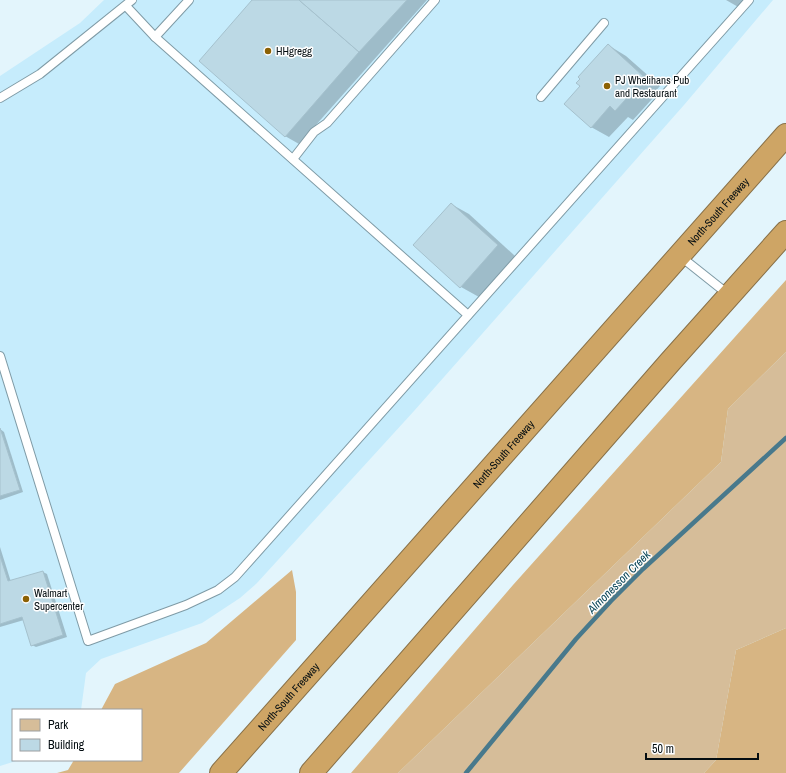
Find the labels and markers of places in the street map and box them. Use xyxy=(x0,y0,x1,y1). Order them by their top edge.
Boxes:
place label: HHgregg xyxy=(276,44,312,58)
marker: HHgregg xyxy=(263,46,273,56)
place label: PJ Whelihans Pub and Restaurant xyxy=(615,73,689,100)
marker: PJ Whelihans Pub and Restaurant xyxy=(602,81,612,91)
place label: Walmart Supercenter xyxy=(34,586,83,613)
marker: Walmart Supercenter xyxy=(21,594,31,604)

